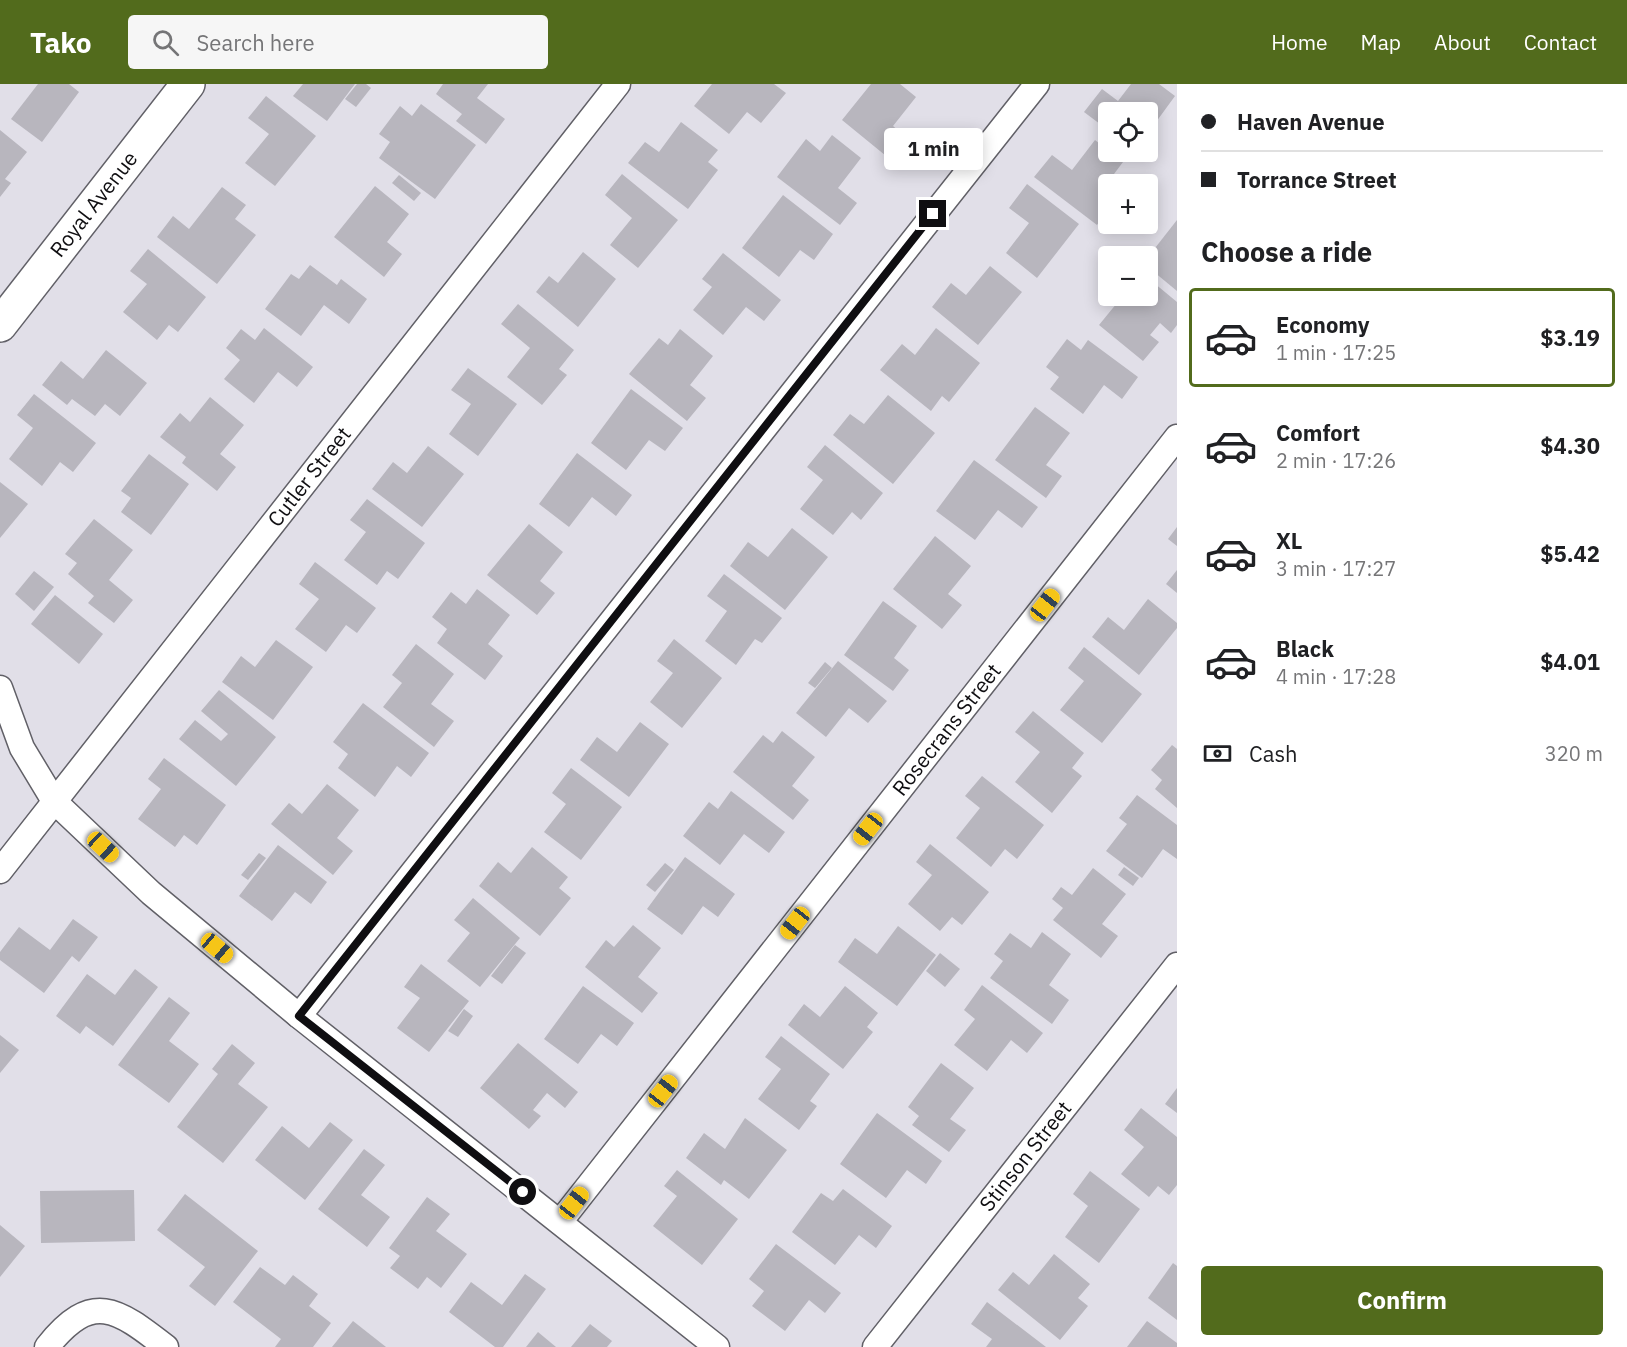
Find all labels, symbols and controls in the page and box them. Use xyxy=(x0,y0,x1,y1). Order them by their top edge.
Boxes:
search box xyxy=(128,15,548,69)
text: Tako xyxy=(30,24,92,61)
icon: search xyxy=(149,26,182,59)
text: Search here xyxy=(197,28,314,57)
text: Home xyxy=(1271,28,1328,56)
text: Map xyxy=(1361,28,1401,56)
text: About xyxy=(1434,28,1491,56)
text: Contact xyxy=(1524,28,1597,56)
map controls xyxy=(1098,102,1158,306)
button: locate xyxy=(1098,102,1158,162)
text: Haven Avenue xyxy=(1237,107,1385,136)
callout: 1 min xyxy=(884,127,982,169)
text: 1 min xyxy=(907,135,960,162)
street label: Royal Avenue xyxy=(43,145,143,262)
text: Torrance Street xyxy=(1237,165,1397,194)
button: + xyxy=(1098,174,1158,234)
route end xyxy=(919,200,946,227)
text: Choose a ride xyxy=(1201,234,1372,269)
button: − xyxy=(1098,246,1158,306)
text: Economy xyxy=(1276,310,1370,339)
icon: car xyxy=(1204,311,1258,365)
text: $3.19 xyxy=(1540,323,1600,352)
text: 1 min · 17:25 xyxy=(1276,339,1396,366)
text: Comfort xyxy=(1276,418,1360,447)
icon: car xyxy=(1204,419,1258,473)
street label: Cutler Street xyxy=(261,421,357,532)
text: $4.30 xyxy=(1540,431,1600,460)
text: 2 min · 17:26 xyxy=(1276,447,1396,474)
text: XL xyxy=(1276,526,1302,555)
icon: car xyxy=(1204,527,1258,581)
text: $5.42 xyxy=(1540,539,1600,568)
text: 3 min · 17:27 xyxy=(1276,555,1396,582)
car xyxy=(1027,585,1063,625)
text: Black xyxy=(1276,634,1334,663)
icon: car xyxy=(1204,635,1258,689)
text: $4.01 xyxy=(1540,647,1600,676)
street label: Rosecrans Street xyxy=(885,657,1007,801)
text: 4 min · 17:28 xyxy=(1276,663,1396,690)
icon: cash xyxy=(1201,737,1234,770)
text: Cash xyxy=(1249,739,1298,768)
text: 320 m xyxy=(1545,740,1603,767)
car xyxy=(850,809,886,849)
car xyxy=(84,828,122,866)
car xyxy=(777,903,813,943)
car xyxy=(197,930,237,966)
car xyxy=(645,1071,681,1111)
street label: Stinson Street xyxy=(973,1095,1077,1217)
route start xyxy=(509,1178,536,1205)
car xyxy=(556,1183,592,1223)
button: Confirm xyxy=(1201,1266,1603,1335)

